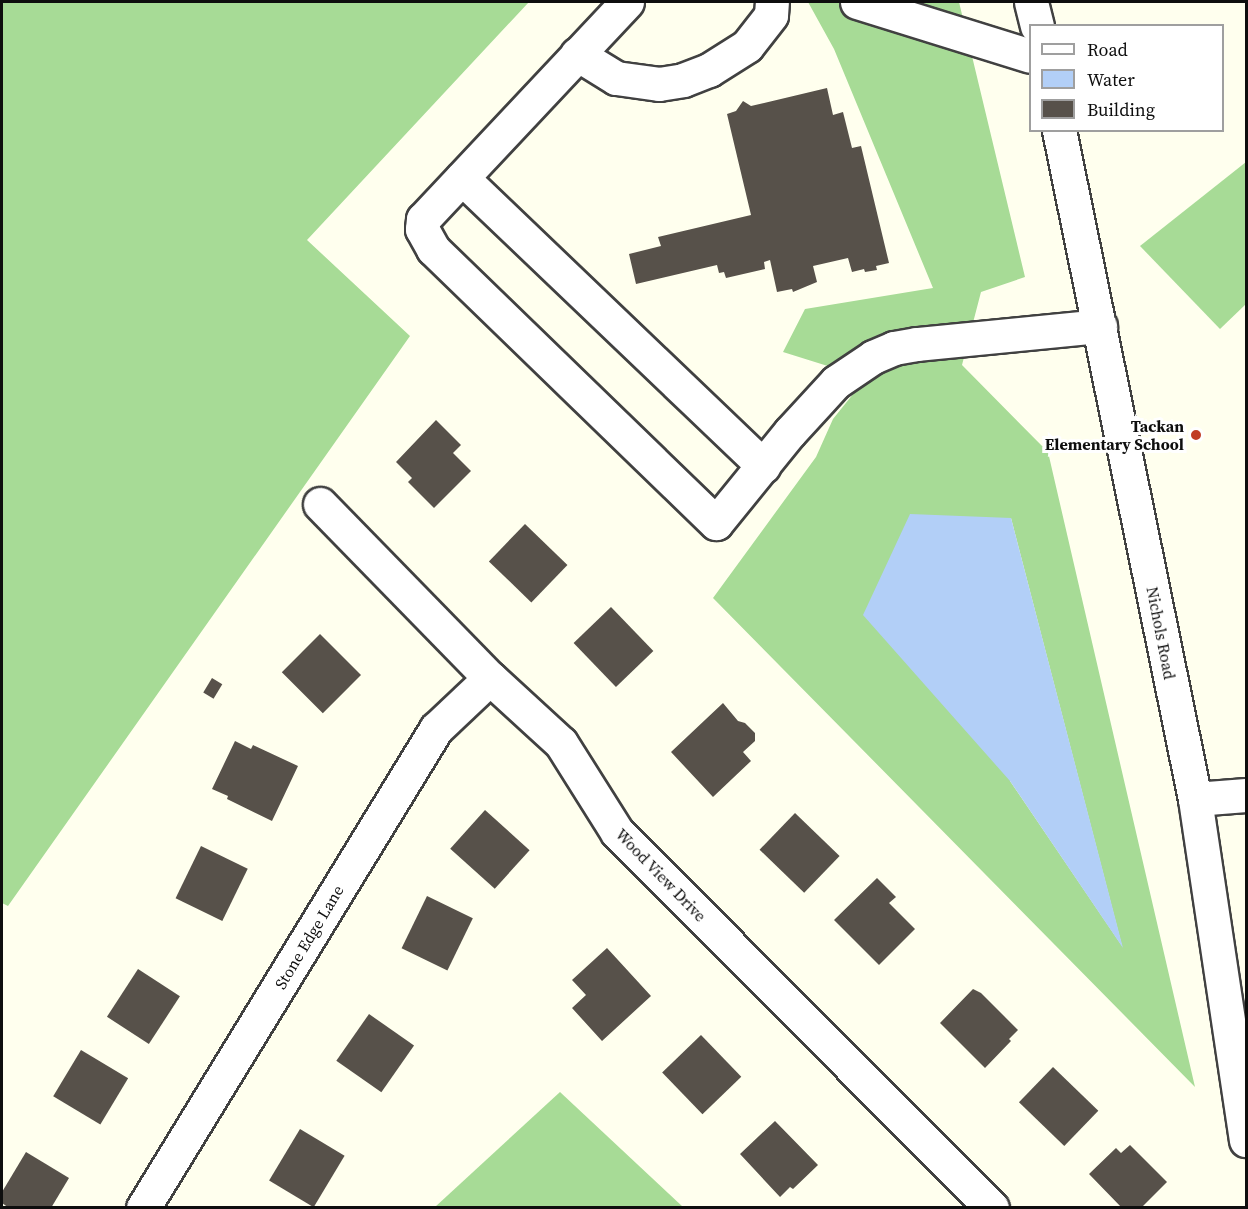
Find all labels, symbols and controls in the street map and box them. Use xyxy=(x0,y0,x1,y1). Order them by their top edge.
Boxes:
legend xyxy=(1029,24,1224,132)
text: Road xyxy=(1087,37,1128,62)
text: Water xyxy=(1087,67,1135,92)
text: Building xyxy=(1087,97,1155,122)
place label: Tackan Elementary School xyxy=(1045,416,1184,454)
marker: Tackan Elementary School xyxy=(1189,428,1203,442)
street label: Nichols Road xyxy=(1143,585,1179,681)
street label: Wood View Drive xyxy=(612,824,710,926)
street label: Stone Edge Lane xyxy=(270,882,348,992)

